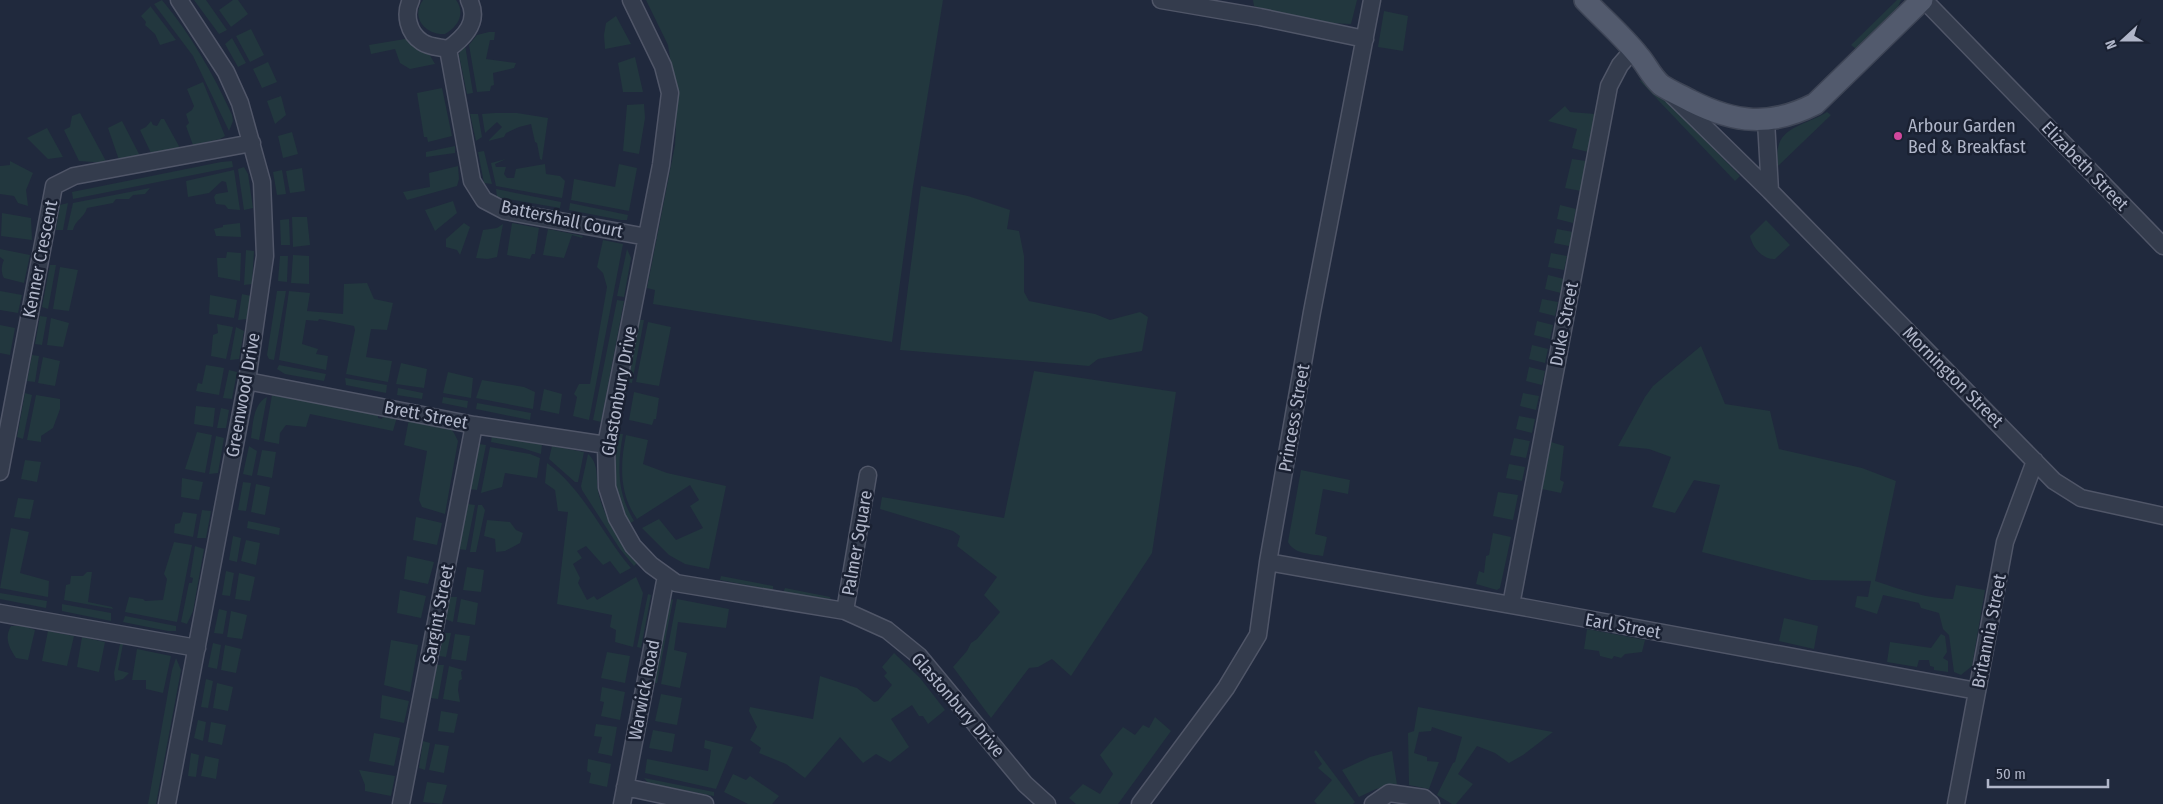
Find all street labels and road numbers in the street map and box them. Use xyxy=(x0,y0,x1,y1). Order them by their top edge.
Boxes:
street label: Elizabeth Street xyxy=(2037,117,2133,215)
street label: Battershall Court xyxy=(499,195,625,243)
street label: Kenner Crescent xyxy=(18,198,62,320)
street label: Duke Street xyxy=(1545,280,1583,368)
street label: Mornington Street xyxy=(1898,322,2008,432)
street label: Glastonbury Drive xyxy=(597,324,641,458)
street label: Greenwood Drive xyxy=(221,331,265,459)
street label: Princess Street xyxy=(1274,362,1314,474)
street label: Brett Street xyxy=(382,396,470,434)
street label: Palmer Square xyxy=(837,489,877,597)
street label: Sargint Street xyxy=(418,562,458,665)
street label: Britannia Street xyxy=(1967,572,2011,690)
street label: Earl Street xyxy=(1583,609,1663,644)
street label: Warwick Road xyxy=(623,638,665,742)
street label: Glastonbury Drive xyxy=(907,648,1010,762)

